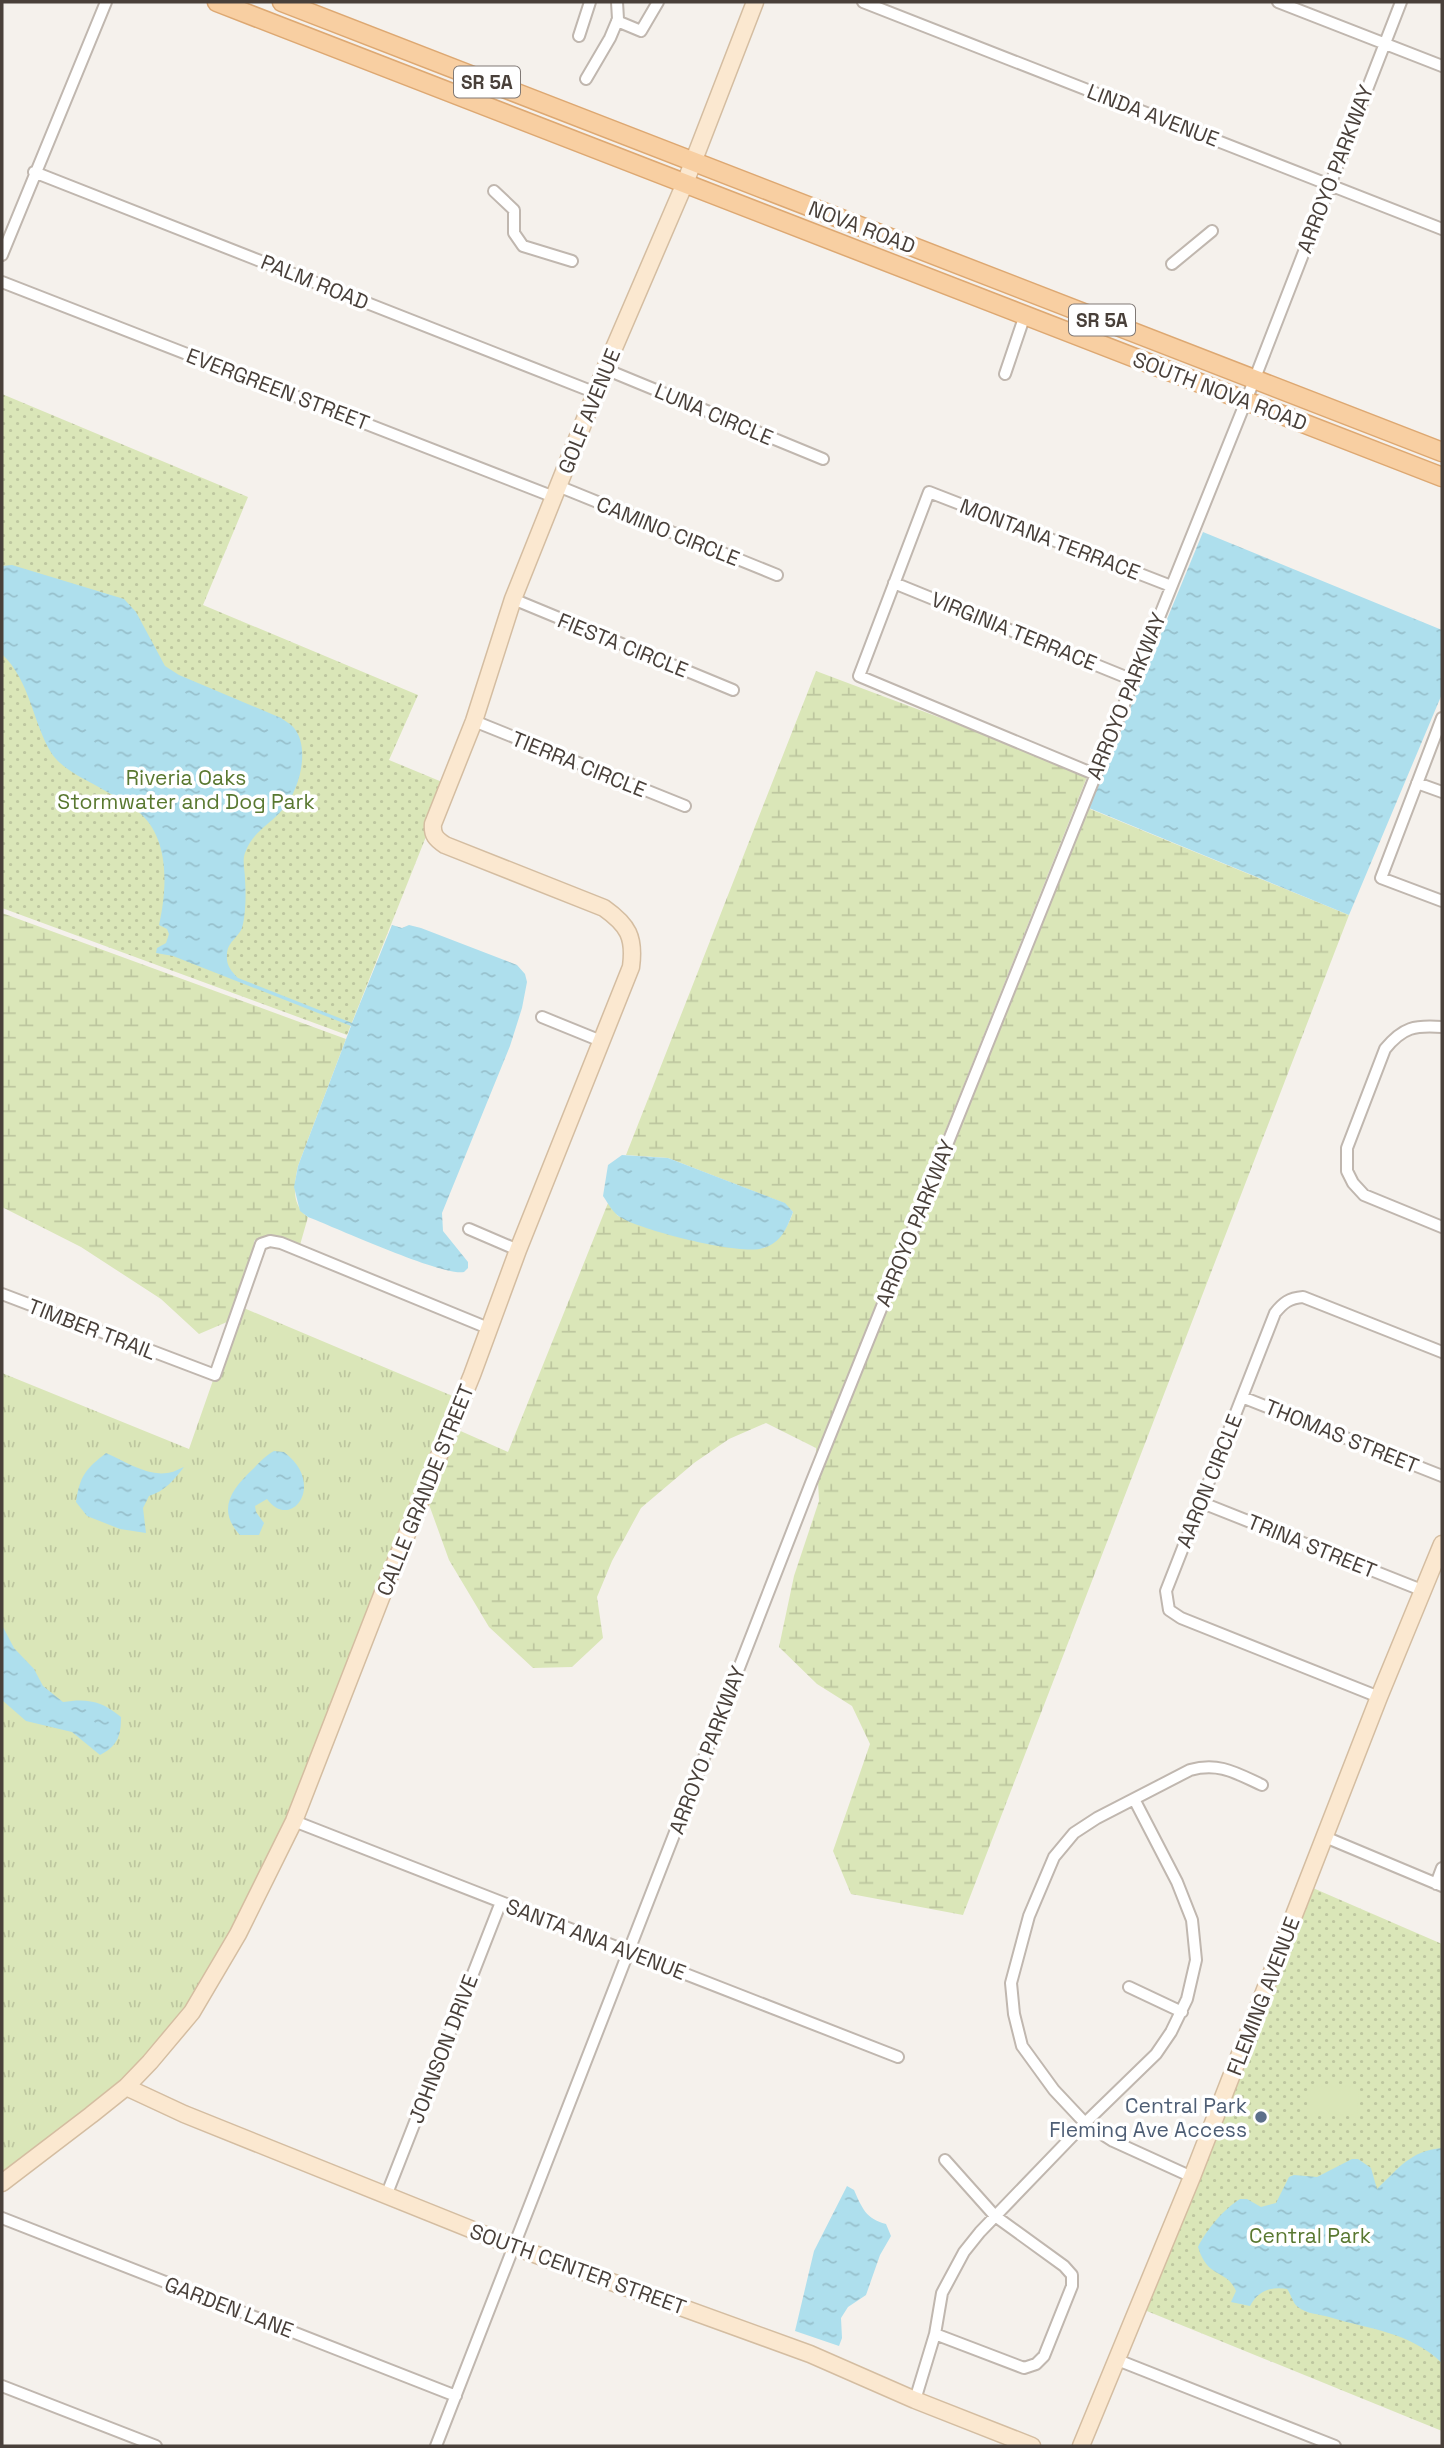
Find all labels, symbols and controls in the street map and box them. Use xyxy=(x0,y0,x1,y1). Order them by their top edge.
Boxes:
road number: SR 5A xyxy=(454,66,520,97)
street label: LINDA AVENUE xyxy=(1083,77,1223,153)
street label: ARROYO PARKWAY xyxy=(1291,81,1380,257)
street label: NOVA ROAD xyxy=(805,194,919,260)
street label: PALM ROAD xyxy=(257,248,373,316)
road number: SR 5A xyxy=(1069,304,1135,336)
street label: EVERGREEN STREET xyxy=(183,342,373,436)
street label: GOLF AVENUE xyxy=(552,344,626,478)
street label: SOUTH NOVA ROAD xyxy=(1129,345,1311,437)
street label: LUNA CIRCLE xyxy=(651,377,777,451)
street label: CAMINO CIRCLE xyxy=(593,490,743,572)
street label: MONTANA TERRACE xyxy=(956,492,1144,586)
street label: VIRGINIA TERRACE xyxy=(927,585,1101,677)
street label: FIESTA CIRCLE xyxy=(554,607,692,683)
street label: ARROYO PARKWAY xyxy=(1080,608,1172,784)
street label: TIERRA CIRCLE xyxy=(508,725,650,803)
park label: Riveria Oaks Stormwater and Dog Park xyxy=(57,764,315,815)
street label: ARROYO PARKWAY xyxy=(869,1135,961,1311)
street label: TIMBER TRAIL xyxy=(24,1292,160,1366)
street label: CALLE GRANDE STREET xyxy=(370,1380,480,1600)
street label: THOMAS STREET xyxy=(1261,1393,1423,1479)
street label: AARON CIRCLE xyxy=(1170,1410,1248,1552)
street label: TRINA STREET xyxy=(1244,1508,1380,1584)
street label: ARROYO PARKWAY xyxy=(663,1662,752,1838)
street label: SANTA ANA AVENUE xyxy=(502,1892,690,1986)
street label: FLEMING AVENUE xyxy=(1220,1913,1306,2079)
street label: JOHNSON DRIVE xyxy=(402,1971,484,2127)
place label: Central Park Fleming Ave Access xyxy=(1049,2092,1247,2143)
marker: Central Park Fleming Ave Access xyxy=(1253,2109,1269,2125)
street label: SOUTH CENTER STREET xyxy=(466,2217,690,2321)
park label: Central Park xyxy=(1249,2222,1371,2249)
street label: GARDEN LANE xyxy=(161,2270,297,2344)

